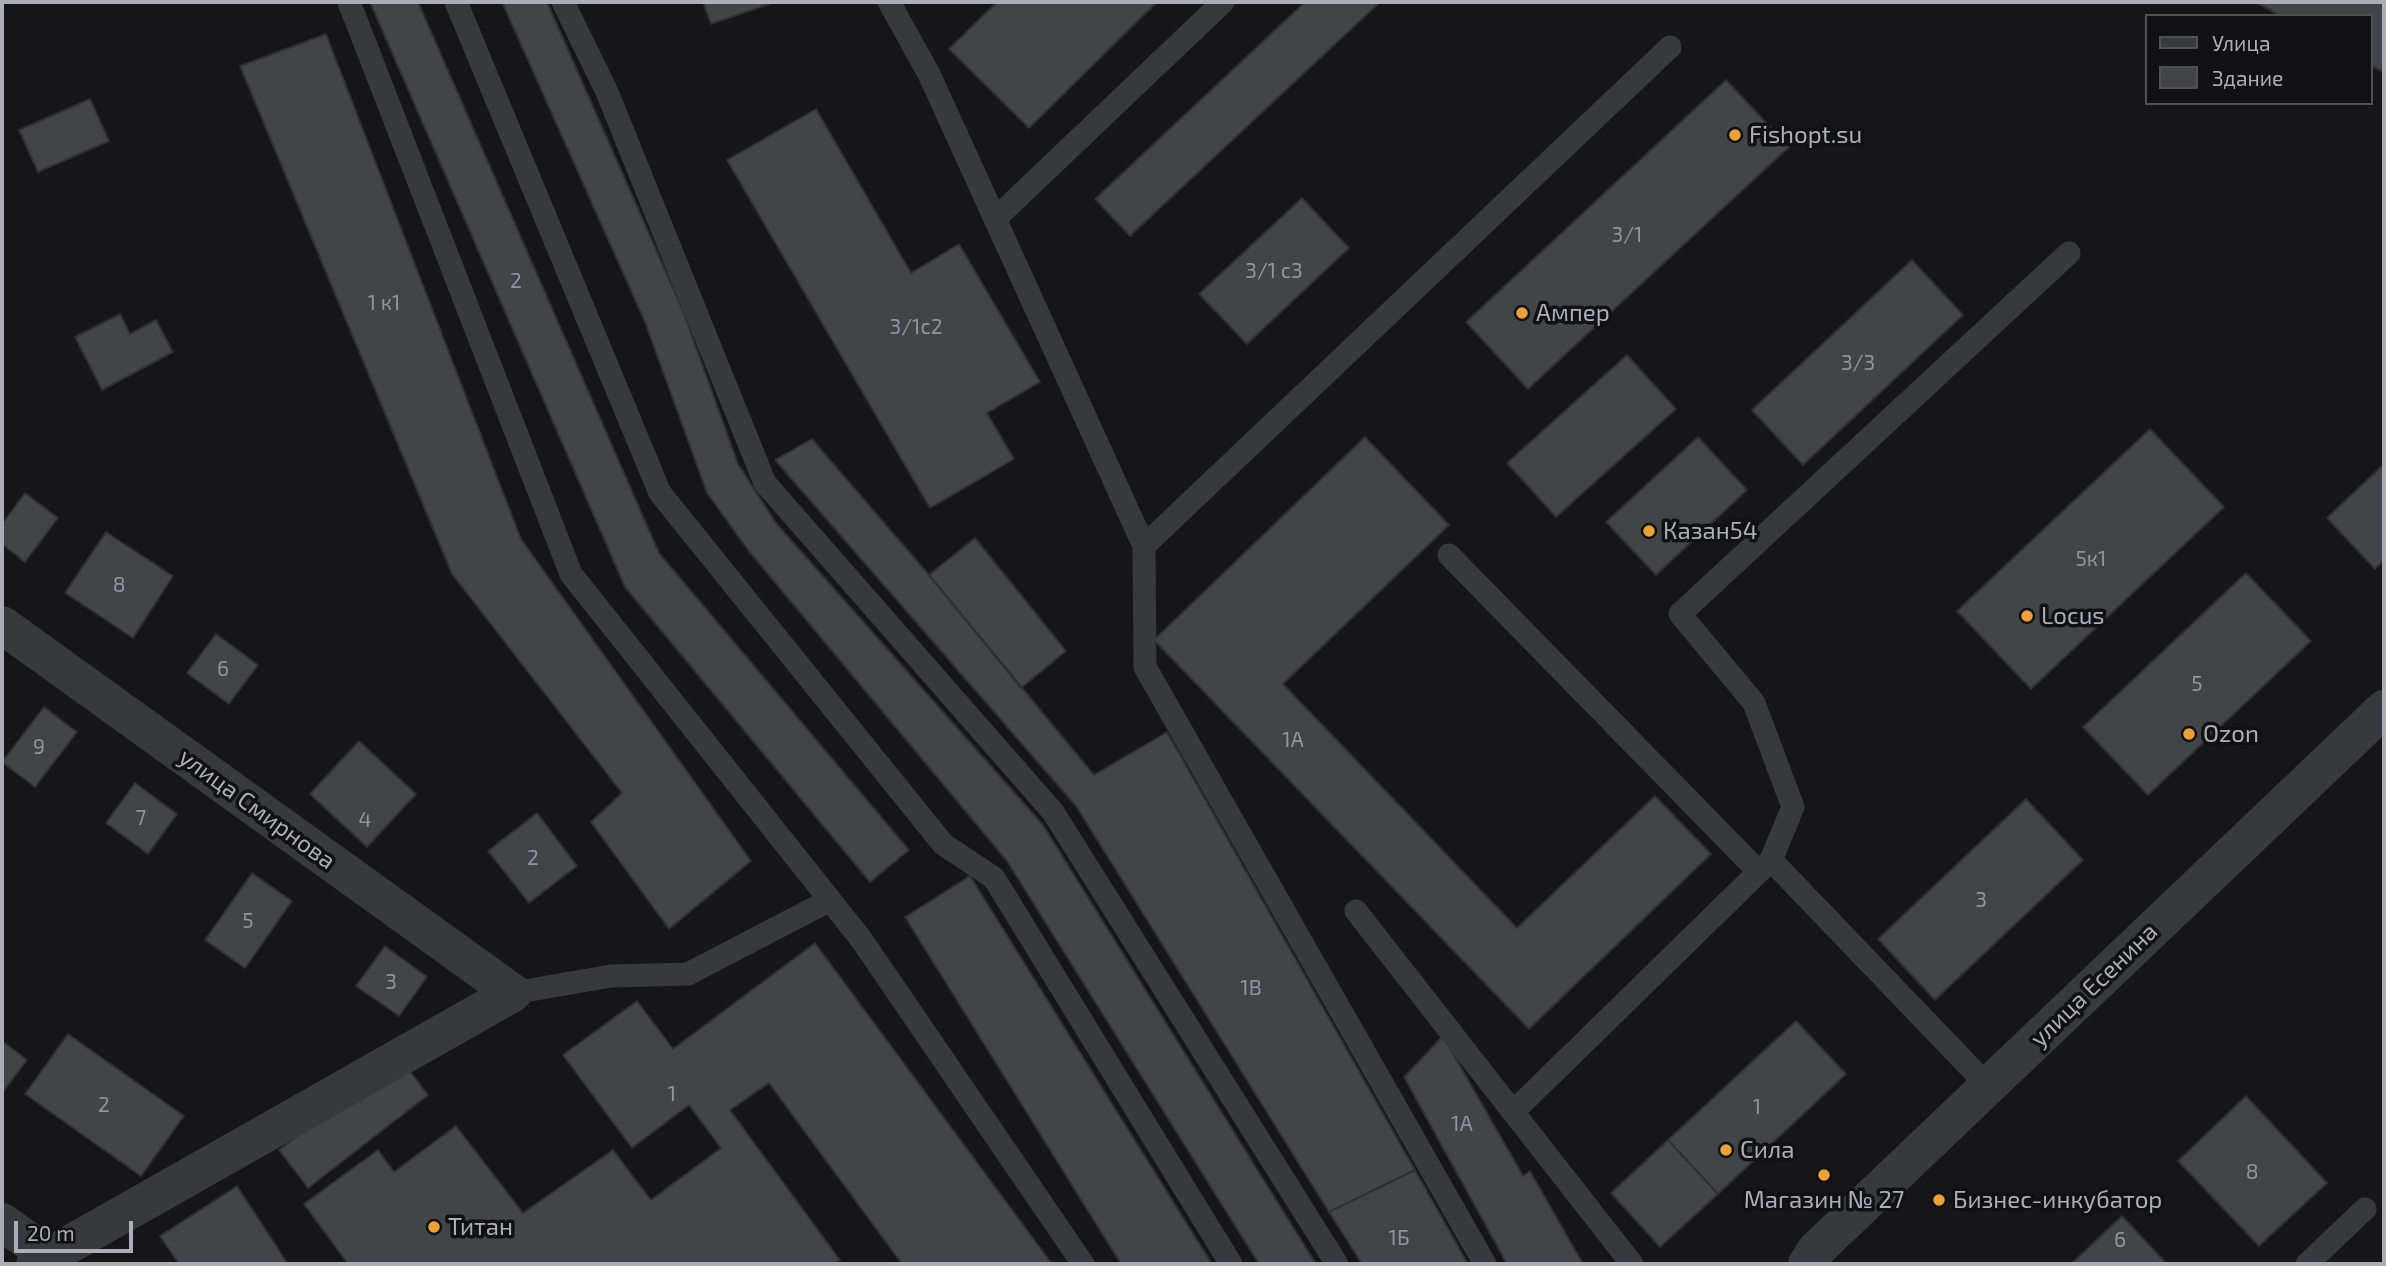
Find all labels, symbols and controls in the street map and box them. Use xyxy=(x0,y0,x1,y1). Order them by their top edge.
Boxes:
legend xyxy=(2144,14,2372,105)
text: Улица xyxy=(2212,30,2271,55)
text: Здание xyxy=(2212,65,2283,90)
place label: Fishopt.su xyxy=(1749,121,1862,149)
marker: Fishopt.su xyxy=(1727,127,1743,143)
house number: 3/1 xyxy=(1612,222,1642,248)
house number: 3/1 с3 xyxy=(1245,258,1303,284)
house number: 2 xyxy=(510,268,522,294)
house number: 1 к1 xyxy=(368,290,400,316)
place label: Ампер xyxy=(1536,299,1610,327)
marker: Ампер xyxy=(1514,305,1530,321)
house number: 3/1с2 xyxy=(889,314,943,340)
house number: 3/3 xyxy=(1841,350,1875,376)
place label: Казан54 xyxy=(1663,517,1757,545)
marker: Казан54 xyxy=(1641,523,1657,539)
house number: 5к1 xyxy=(2076,546,2106,572)
house number: 8 xyxy=(113,572,125,598)
place label: Locus xyxy=(2041,602,2105,630)
marker: Locus xyxy=(2019,608,2035,624)
house number: 6 xyxy=(217,656,229,682)
house number: 5 xyxy=(2191,671,2203,697)
place label: Ozon xyxy=(2203,720,2259,748)
marker: Ozon xyxy=(2181,726,2197,742)
house number: 1А xyxy=(1282,727,1304,753)
house number: 9 xyxy=(33,734,45,760)
street label: улица Смирнова xyxy=(173,743,341,875)
house number: 7 xyxy=(136,805,146,831)
house number: 4 xyxy=(359,807,371,833)
house number: 2 xyxy=(527,845,539,871)
house number: 3 xyxy=(1975,887,1987,913)
house number: 5 xyxy=(242,908,254,934)
street label: улица Есенина xyxy=(2024,917,2164,1053)
house number: 3 xyxy=(385,969,397,995)
house number: 1В xyxy=(1240,975,1262,1001)
house number: 1 xyxy=(668,1081,676,1107)
house number: 2 xyxy=(98,1092,110,1118)
house number: 1 xyxy=(1753,1094,1761,1120)
house number: 1А xyxy=(1451,1111,1473,1137)
place label: Сила xyxy=(1740,1136,1795,1164)
marker: Сила xyxy=(1718,1142,1734,1158)
house number: 8 xyxy=(2246,1159,2258,1185)
marker: Магазин № 27 xyxy=(1816,1167,1832,1183)
place label: Магазин № 27 xyxy=(1744,1186,1904,1214)
place label: Бизнес-инкубатор xyxy=(1953,1186,2162,1214)
marker: Бизнес-инкубатор xyxy=(1931,1192,1947,1208)
scale bar xyxy=(18,1206,136,1250)
place label: Титан xyxy=(448,1213,513,1241)
marker: Титан xyxy=(426,1219,442,1235)
text: 20 m xyxy=(27,1220,75,1245)
house number: 1Б xyxy=(1389,1225,1409,1251)
house number: 6 xyxy=(2114,1227,2126,1253)

